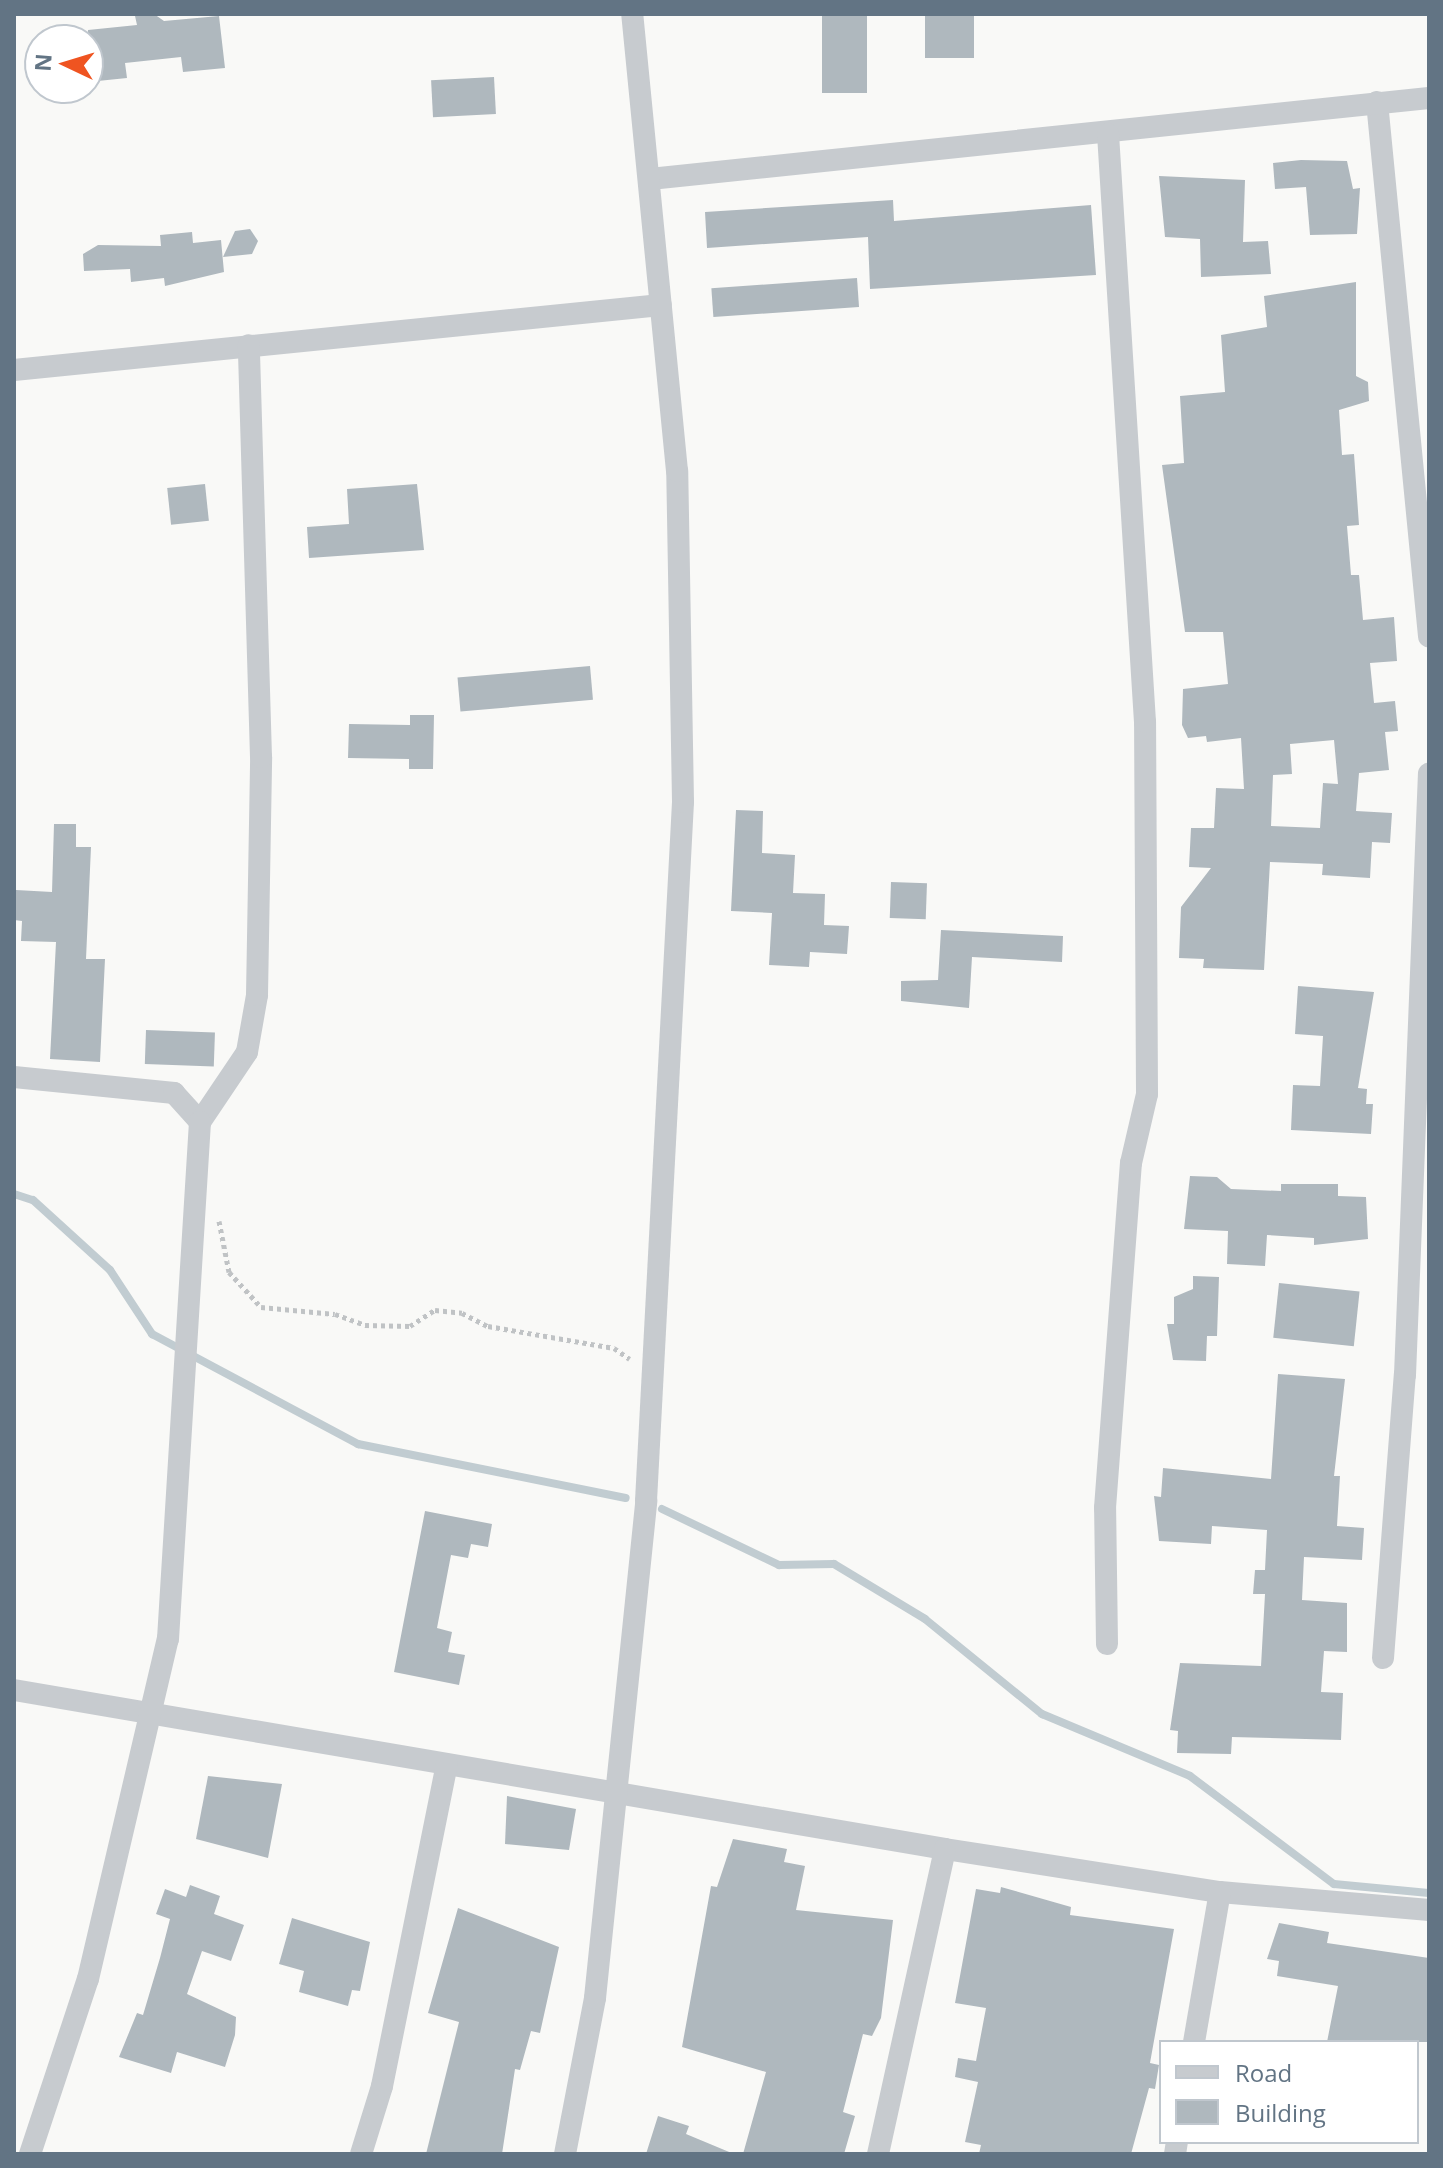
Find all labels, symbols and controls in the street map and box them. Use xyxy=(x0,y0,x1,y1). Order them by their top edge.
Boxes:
north arrow xyxy=(24,24,104,104)
text: N xyxy=(26,53,58,72)
legend xyxy=(1159,2040,1419,2144)
text: Road xyxy=(1235,2056,1292,2089)
text: Building xyxy=(1235,2096,1326,2129)

